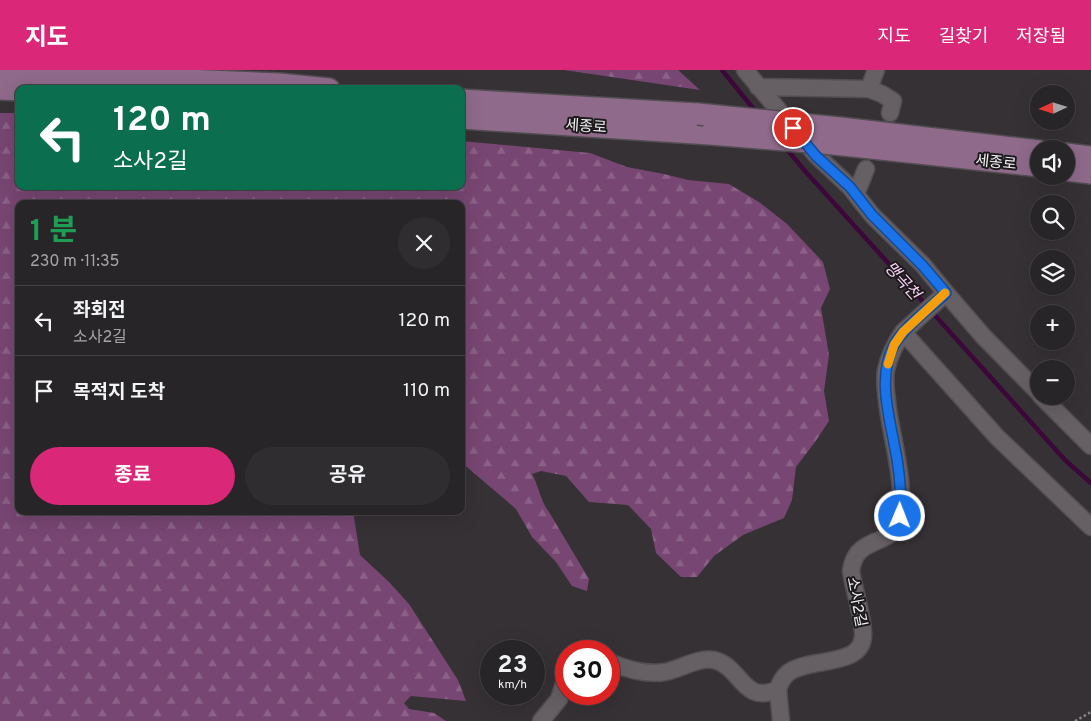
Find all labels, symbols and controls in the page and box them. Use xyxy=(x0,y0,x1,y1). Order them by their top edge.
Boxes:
text: 지도 xyxy=(25,24,69,54)
text: 지도 xyxy=(878,26,911,49)
text: 길찾기 xyxy=(939,26,988,49)
text: 저장됨 xyxy=(1016,26,1066,49)
north arrow xyxy=(1030,85,1075,130)
map controls xyxy=(1030,85,1075,405)
text: 120 m xyxy=(113,99,211,143)
icon: left xyxy=(30,105,95,170)
pin xyxy=(772,107,814,149)
icon: arrive xyxy=(779,114,807,142)
street label: 세종로 xyxy=(565,117,607,138)
button: sound xyxy=(1030,140,1075,185)
text: 소사2길 xyxy=(113,149,187,176)
street label: 세종로 xyxy=(974,152,1017,175)
button: search xyxy=(1030,195,1075,240)
text: 1 분 xyxy=(30,214,77,251)
button: close xyxy=(398,217,450,269)
button: layers xyxy=(1030,250,1075,295)
text: 230 m · 11:35 xyxy=(30,252,119,272)
water label: 맹곡천 xyxy=(879,258,925,306)
text: 좌회전 xyxy=(73,299,125,323)
button: + xyxy=(1030,305,1075,350)
icon: left xyxy=(30,307,58,335)
text: 120 m xyxy=(399,309,450,333)
text: 소사2길 xyxy=(73,328,127,348)
button: − xyxy=(1030,360,1075,405)
icon: arrive xyxy=(30,377,58,405)
text: 110 m xyxy=(403,379,450,403)
text: 목적지 도착 xyxy=(73,381,165,405)
button: 종료 xyxy=(30,447,235,505)
button: 공유 xyxy=(245,447,450,505)
position arrow xyxy=(873,489,925,541)
street label: 소사2길 xyxy=(841,576,870,629)
speed limit sign: 30 xyxy=(555,640,620,705)
text: 23 xyxy=(497,650,528,682)
text: km/h xyxy=(498,677,527,693)

